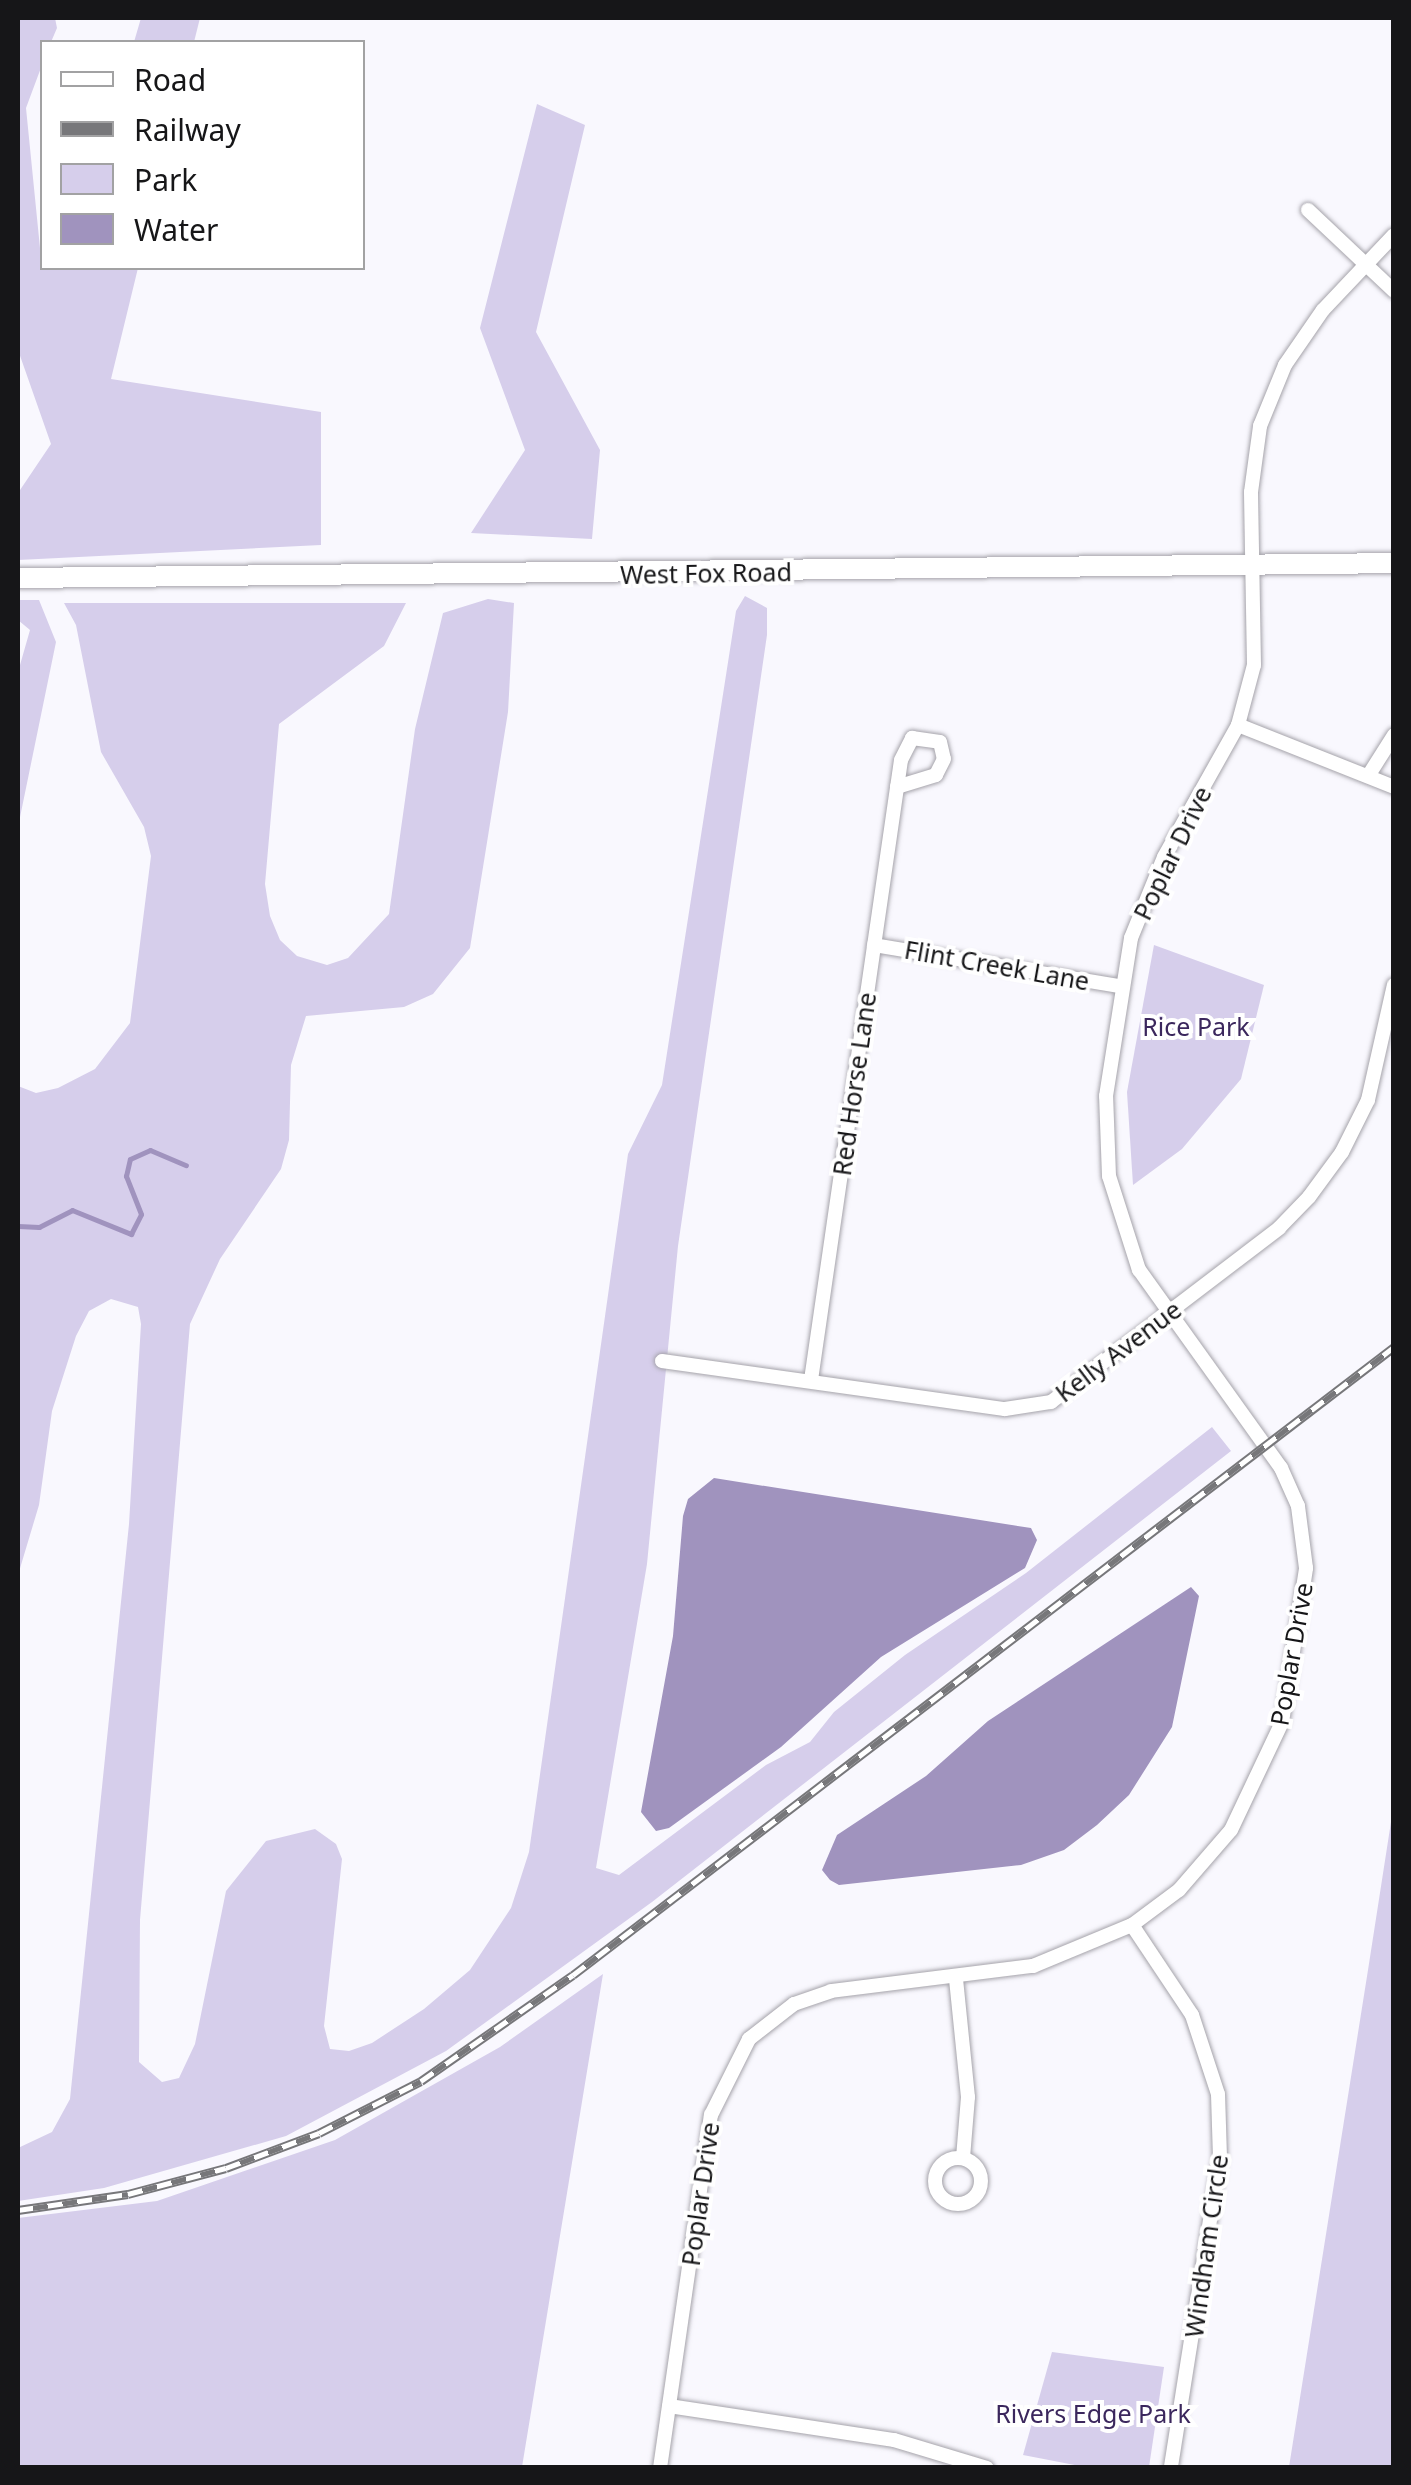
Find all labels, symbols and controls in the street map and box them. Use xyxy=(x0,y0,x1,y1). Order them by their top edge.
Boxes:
legend xyxy=(40,40,365,270)
text: Road xyxy=(134,59,206,100)
text: Railway xyxy=(134,109,241,150)
text: Park xyxy=(134,159,197,200)
text: Water xyxy=(134,209,218,250)
street label: West Fox Road xyxy=(620,557,792,589)
street label: Poplar Drive xyxy=(1127,781,1217,925)
street label: Flint Creek Lane xyxy=(902,934,1092,996)
street label: Red Horse Lane xyxy=(826,990,882,1178)
park label: Rice Park xyxy=(1142,1011,1250,1041)
street label: Kelly Avenue xyxy=(1049,1294,1187,1408)
street label: Poplar Drive xyxy=(1264,1580,1318,1728)
street label: Poplar Drive xyxy=(675,2120,725,2268)
street label: Windham Circle xyxy=(1178,2153,1234,2339)
park label: Rivers Edge Park xyxy=(995,2398,1191,2428)

